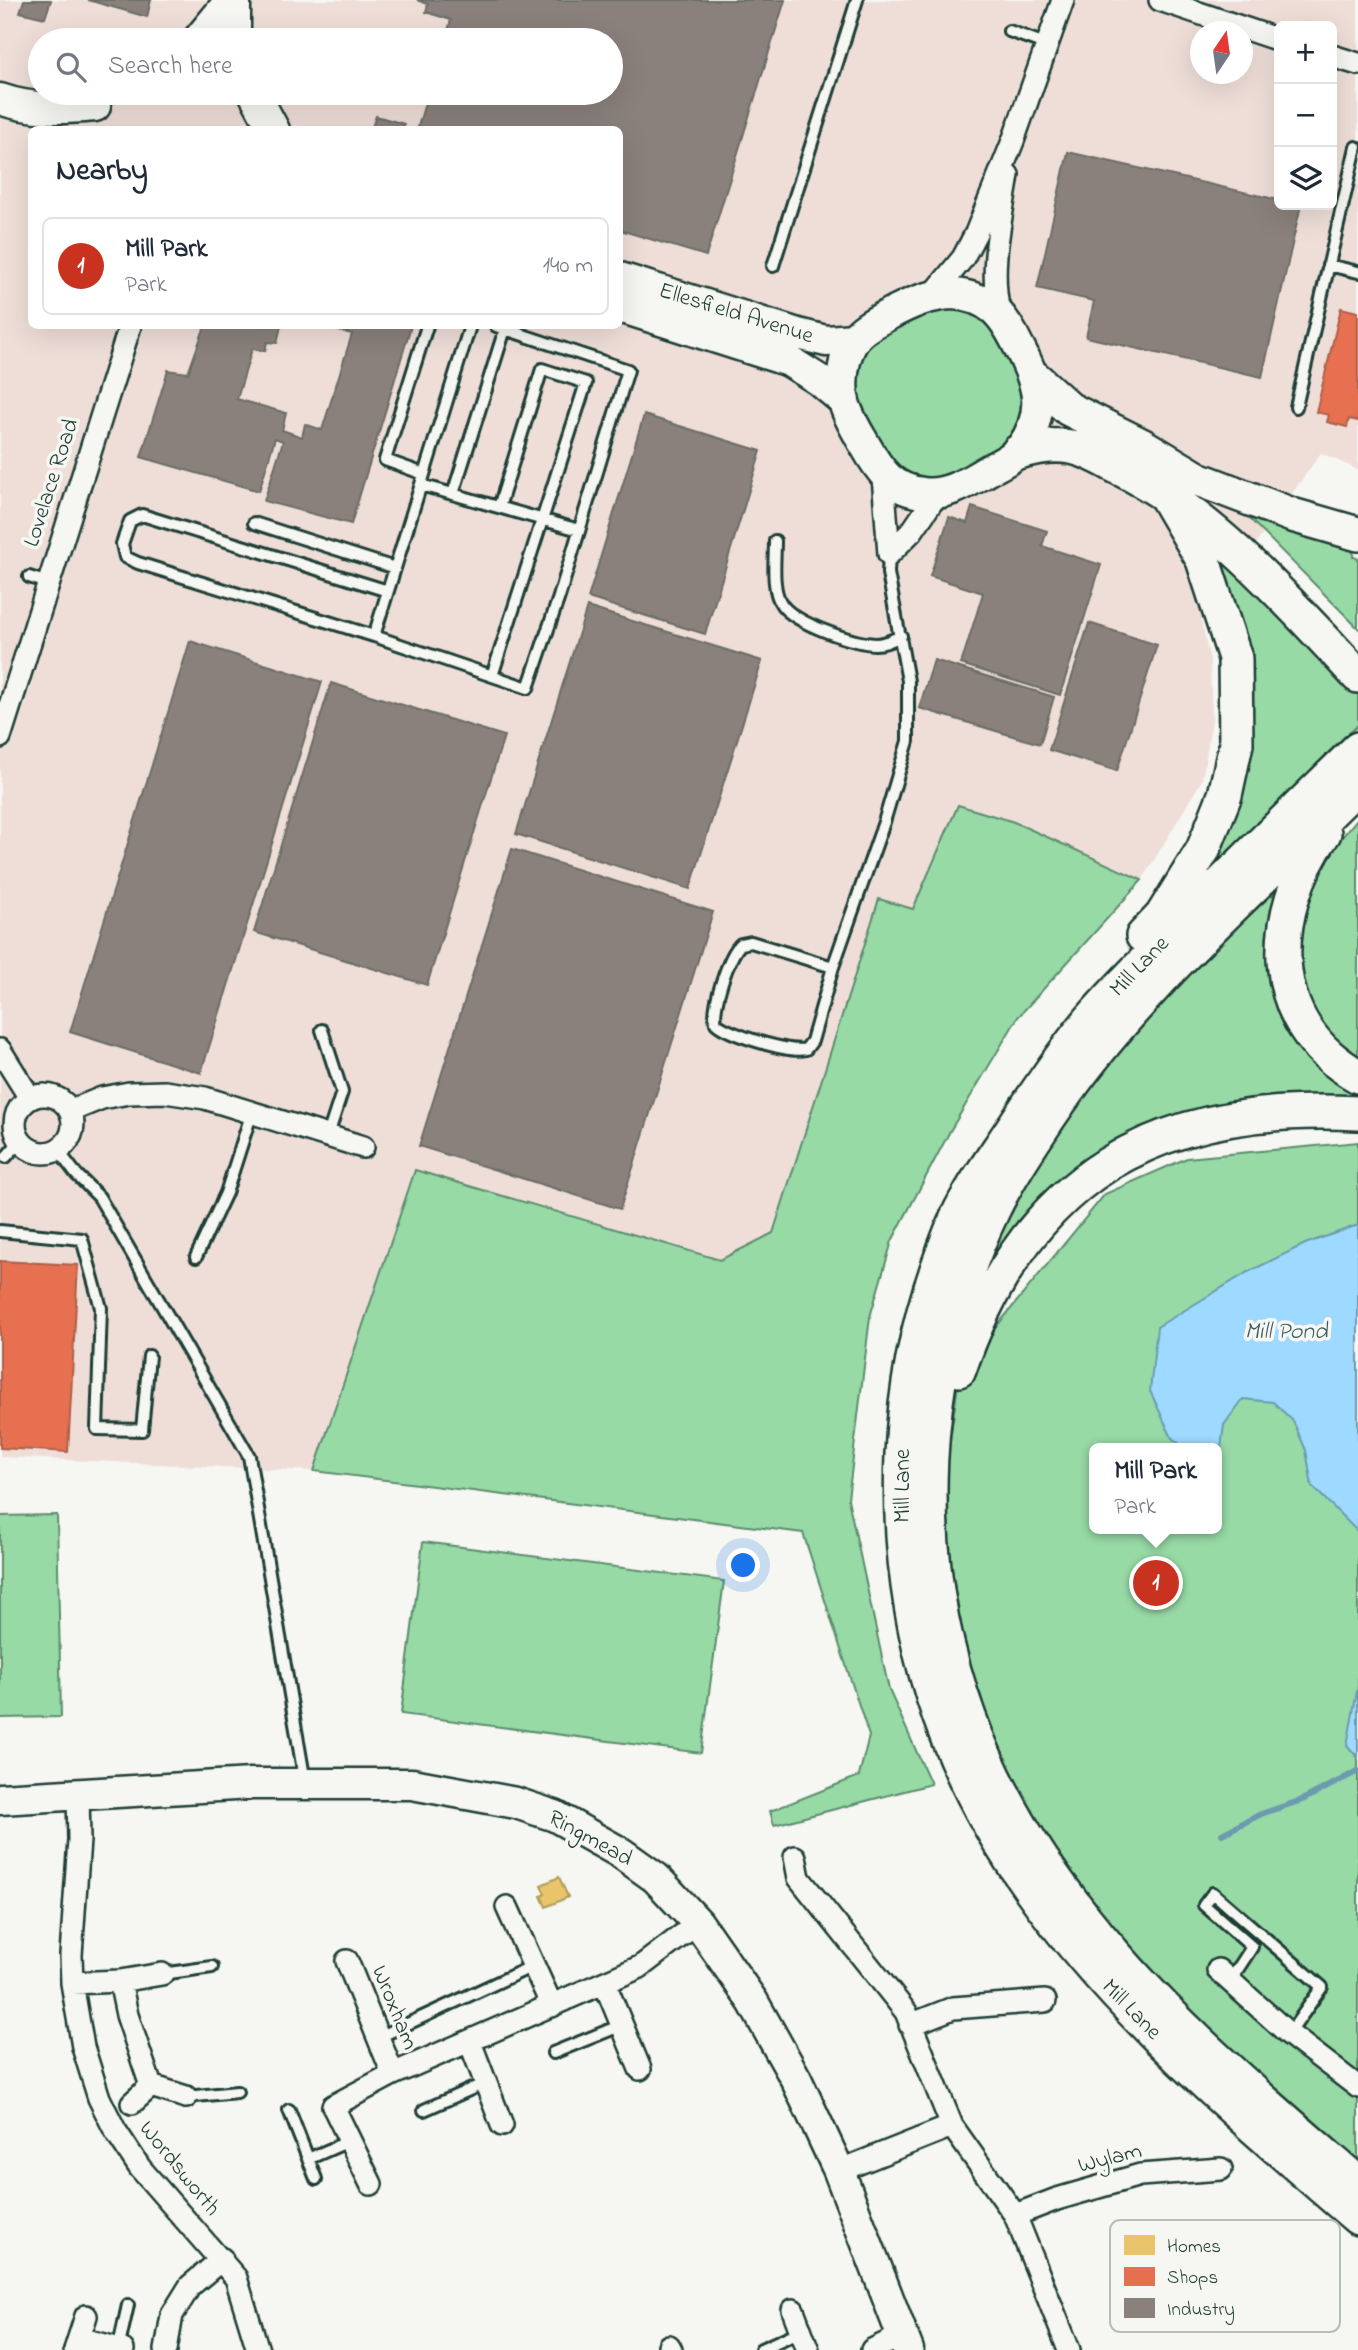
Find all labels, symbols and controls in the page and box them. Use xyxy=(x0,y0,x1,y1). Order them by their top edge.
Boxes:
north arrow xyxy=(1190,21,1253,84)
map controls xyxy=(1274,21,1337,210)
button: + xyxy=(1274,21,1337,84)
search box xyxy=(28,28,623,105)
icon: search xyxy=(52,48,90,86)
text: Search here xyxy=(108,48,233,86)
button: − xyxy=(1274,84,1337,147)
button: layers xyxy=(1274,147,1337,210)
text: Nearby xyxy=(56,150,148,194)
text: Mill Park xyxy=(125,231,208,269)
text: 1 xyxy=(77,250,85,283)
text: 140 m xyxy=(543,250,593,283)
text: Park xyxy=(125,269,167,302)
street label: Ellesfield Avenue xyxy=(655,275,818,353)
street label: Lovelace Road xyxy=(16,415,88,551)
street label: Mill Lane xyxy=(1102,928,1178,1005)
water label: Mill Pond xyxy=(1244,1315,1329,1350)
popup xyxy=(1089,1443,1222,1534)
street label: Mill Lane xyxy=(887,1448,920,1523)
text: Mill Park xyxy=(1114,1453,1197,1491)
text: Park xyxy=(1114,1491,1156,1524)
your location xyxy=(726,1548,760,1582)
pin: 1 xyxy=(1133,1557,1179,1609)
street label: Ringmead xyxy=(541,1802,638,1877)
street label: Wroxham xyxy=(362,1961,426,2055)
street label: Mill Lane xyxy=(1093,1972,1169,2049)
street label: Wordsworth xyxy=(130,2114,228,2224)
street label: Wylam xyxy=(1075,2135,1146,2185)
legend xyxy=(1110,2220,1340,2332)
text: Homes xyxy=(1167,2234,1221,2261)
text: Shops xyxy=(1167,2265,1218,2292)
text: Industry xyxy=(1167,2297,1235,2325)

